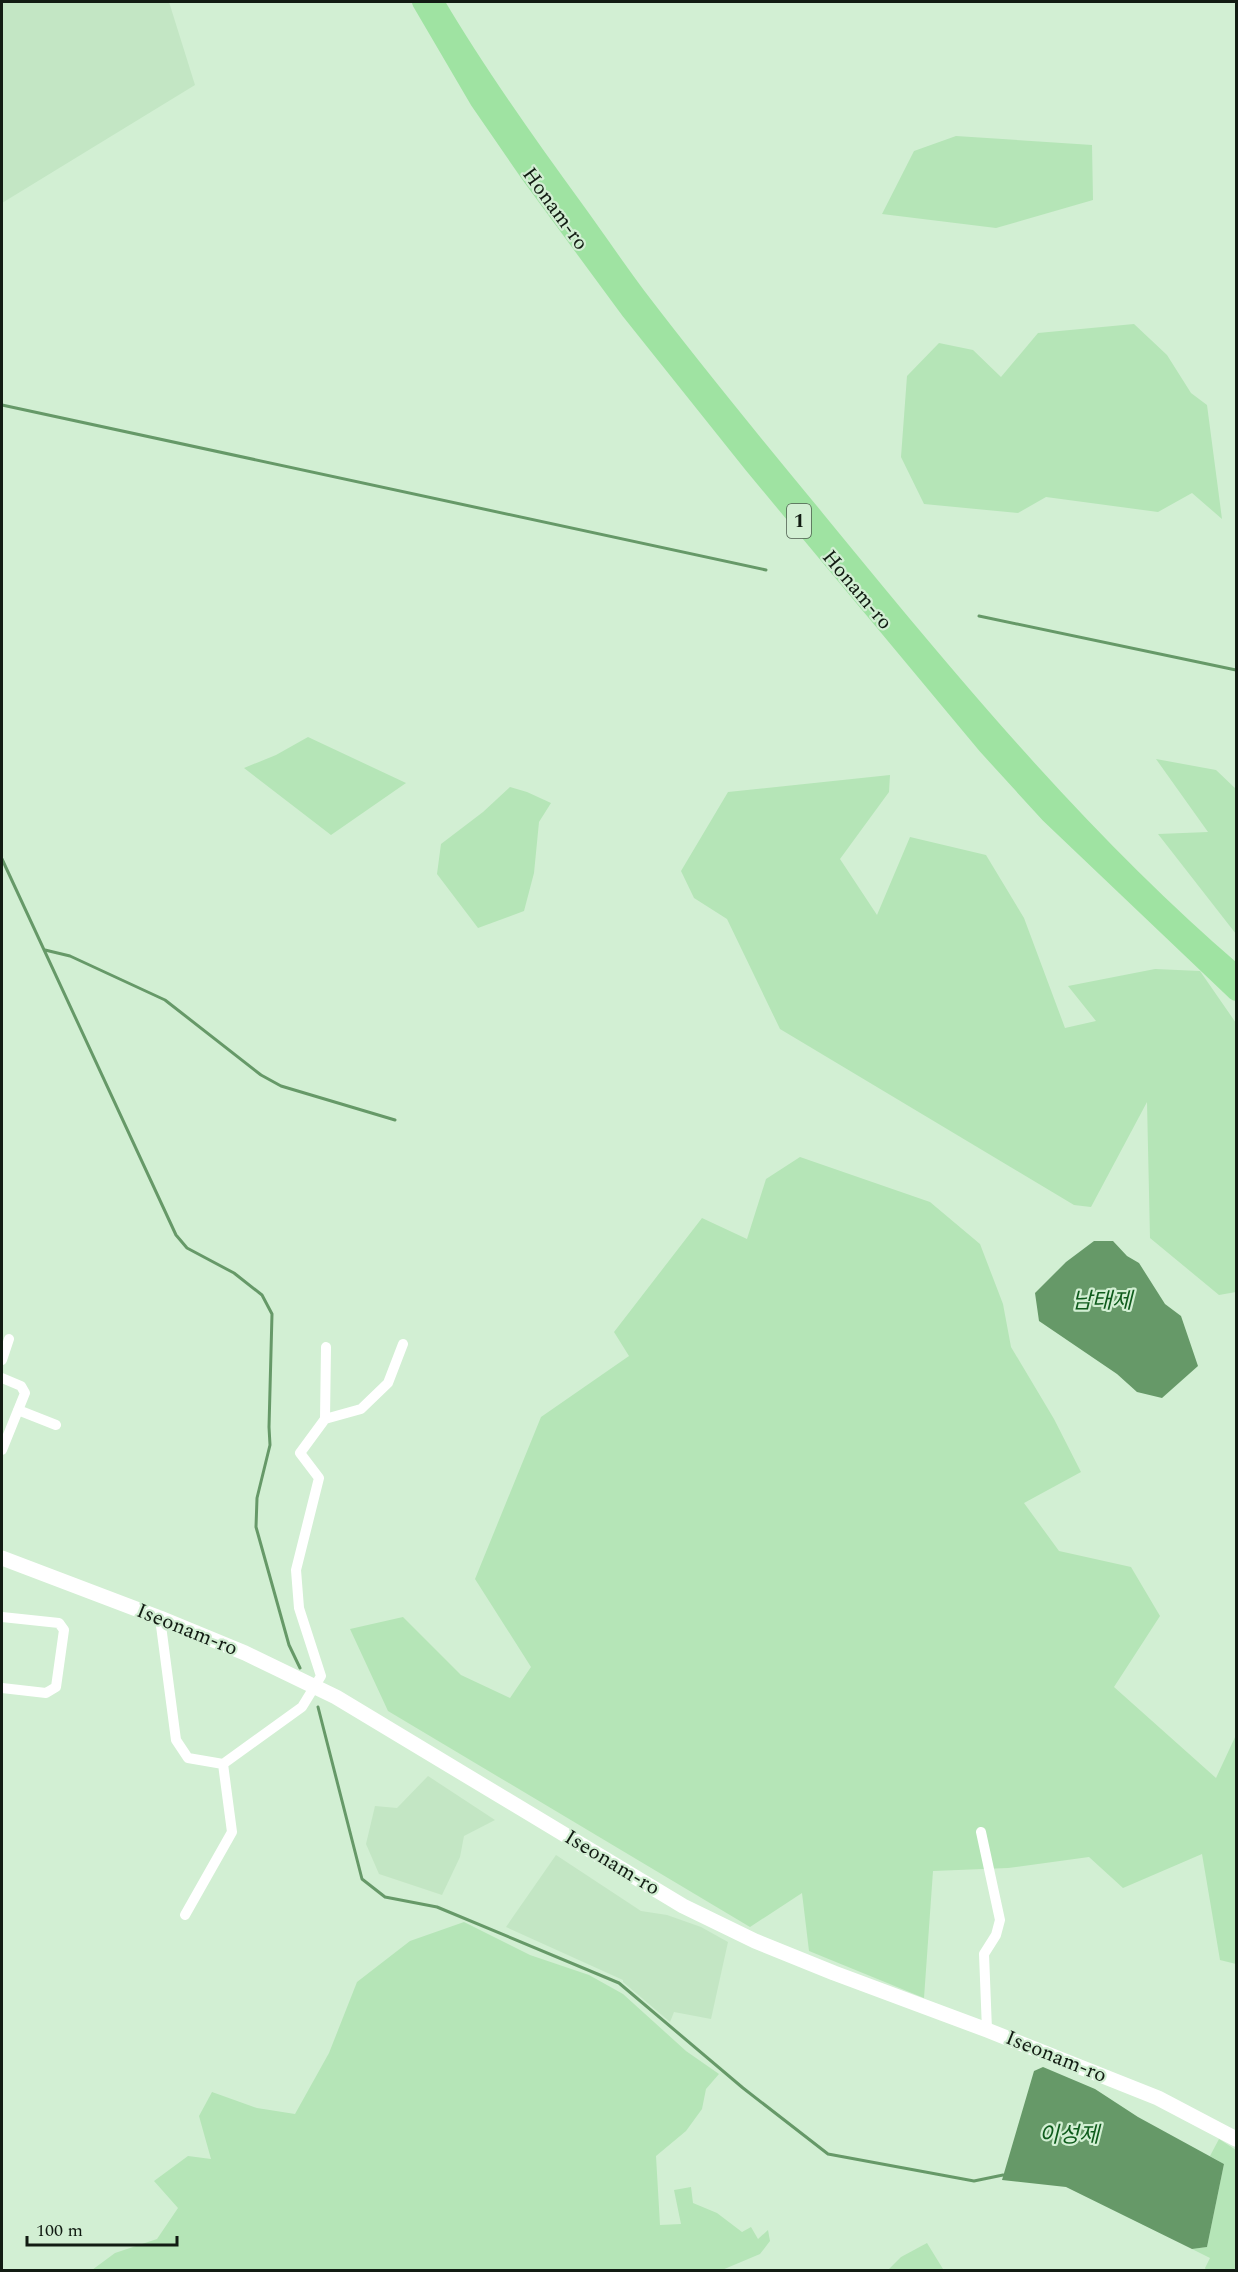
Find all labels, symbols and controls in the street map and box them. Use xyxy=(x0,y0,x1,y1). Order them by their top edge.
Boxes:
street label: Honam-ro xyxy=(514,161,596,257)
road number: 1 xyxy=(787,504,811,538)
street label: Honam-ro xyxy=(814,543,900,637)
water label: 남태제 xyxy=(1072,1285,1135,1318)
street label: Iseonam-ro xyxy=(132,1595,242,1665)
street label: Iseonam-ro xyxy=(558,1822,666,1904)
street label: Iseonam-ro xyxy=(1001,2022,1111,2092)
water label: 이성제 xyxy=(1039,2119,1102,2152)
scale bar xyxy=(27,2209,177,2247)
text: 100 m xyxy=(36,2217,83,2244)

